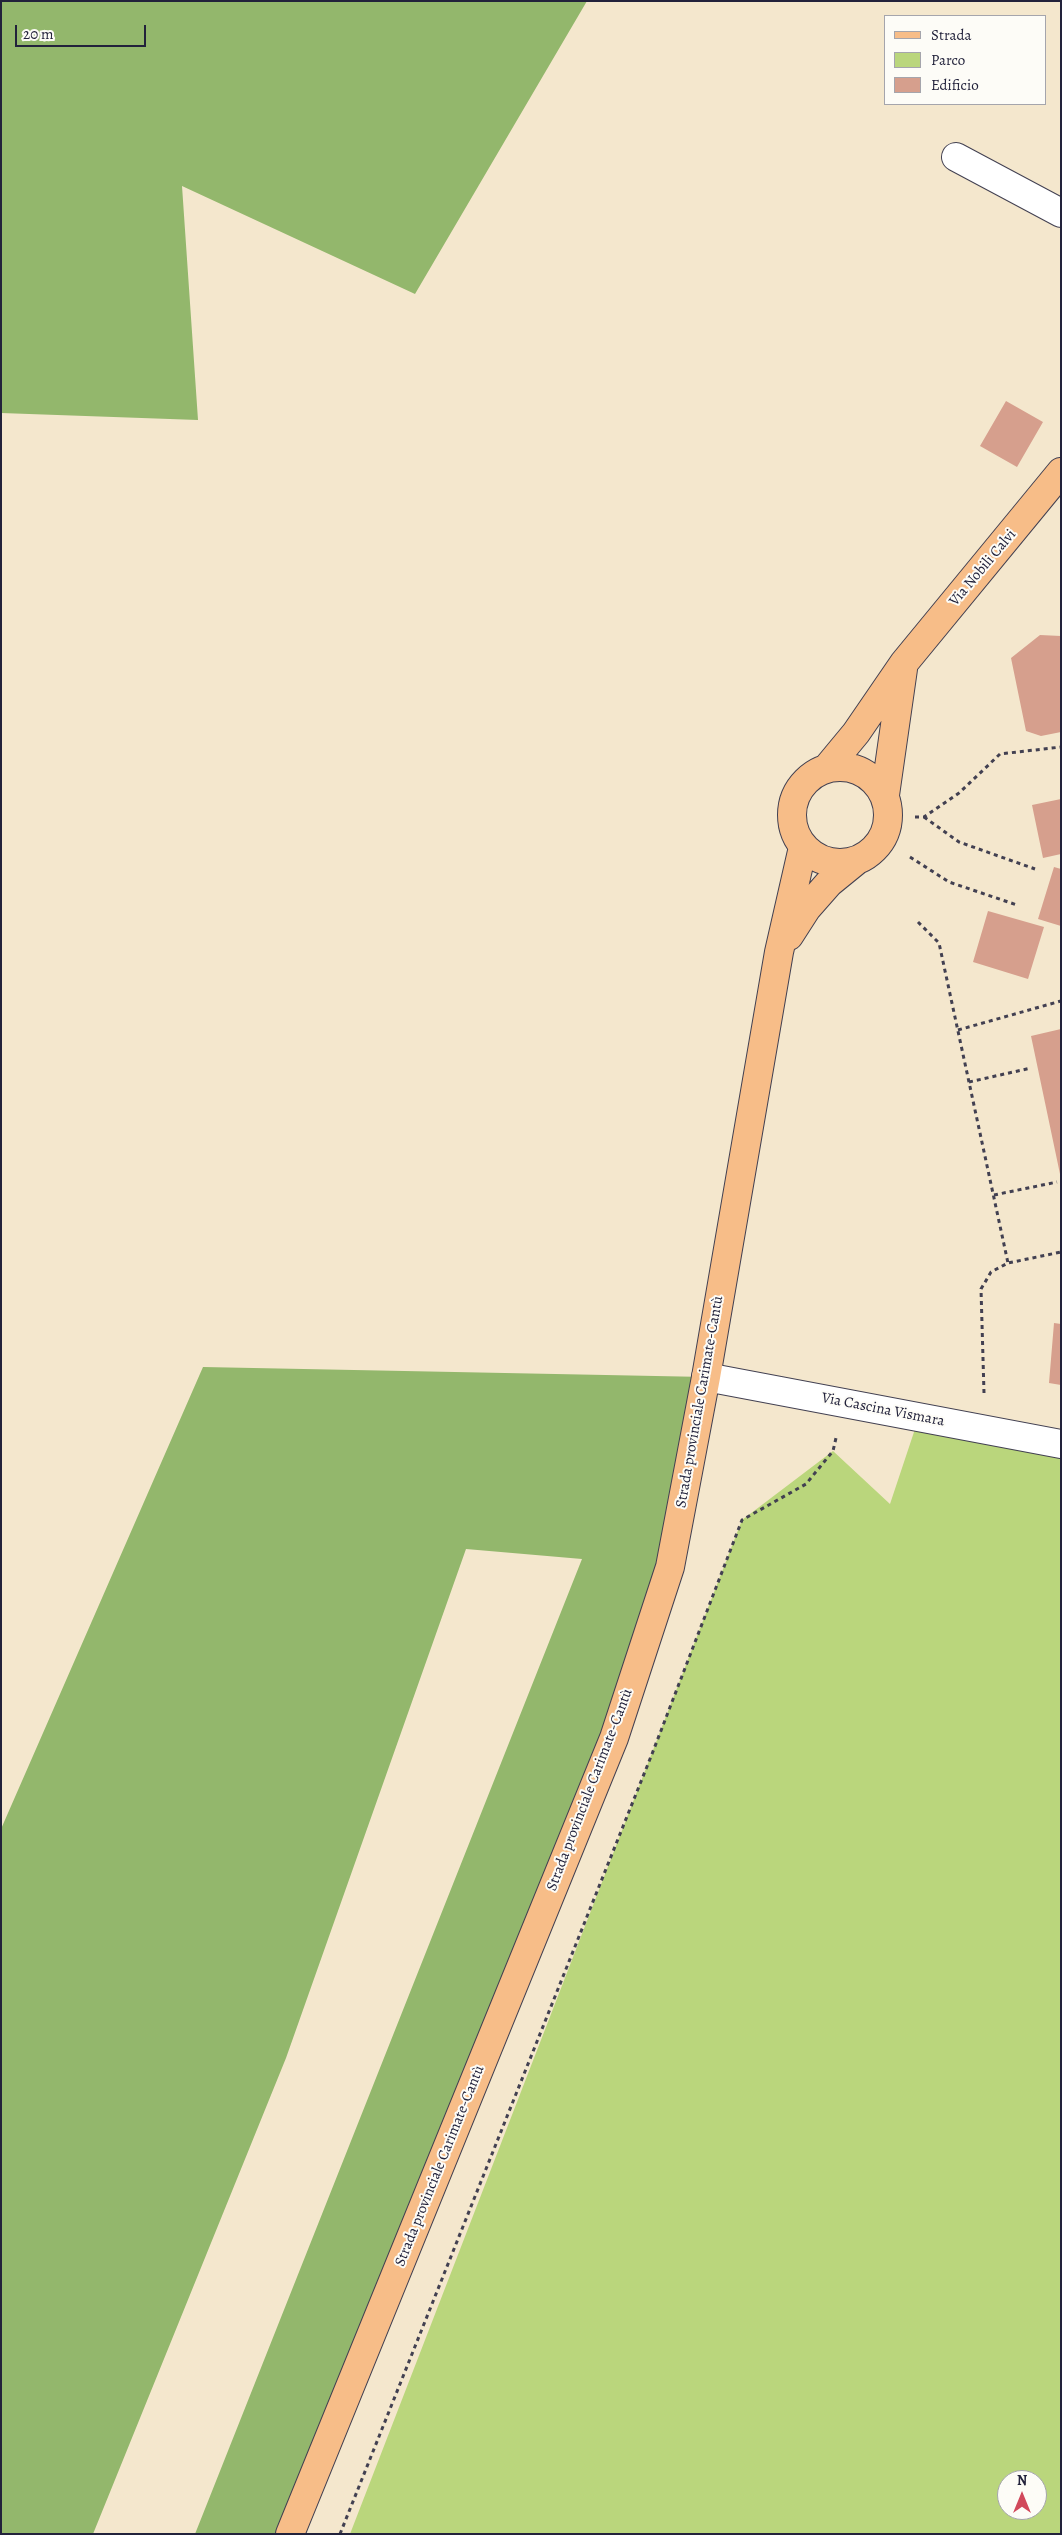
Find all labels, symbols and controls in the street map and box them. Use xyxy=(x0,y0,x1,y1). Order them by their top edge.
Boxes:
scale bar xyxy=(18,15,149,47)
legend xyxy=(884,15,1047,105)
text: 20 m xyxy=(23,24,54,44)
text: Strada xyxy=(931,25,972,45)
text: Parco xyxy=(931,50,965,70)
text: Edificio xyxy=(931,75,979,95)
street label: Via Nobili Calvi xyxy=(946,526,1020,610)
street label: Strada provinciale Carimate-Cantù xyxy=(672,1294,728,1510)
street label: Via Cascina Vismara xyxy=(820,1389,946,1431)
street label: Strada provinciale Carimate-Cantù xyxy=(543,1686,637,1894)
street label: Strada provinciale Carimate-Cantù xyxy=(391,2063,489,2269)
north arrow xyxy=(997,2470,1047,2520)
text: N xyxy=(1017,2471,1027,2490)

